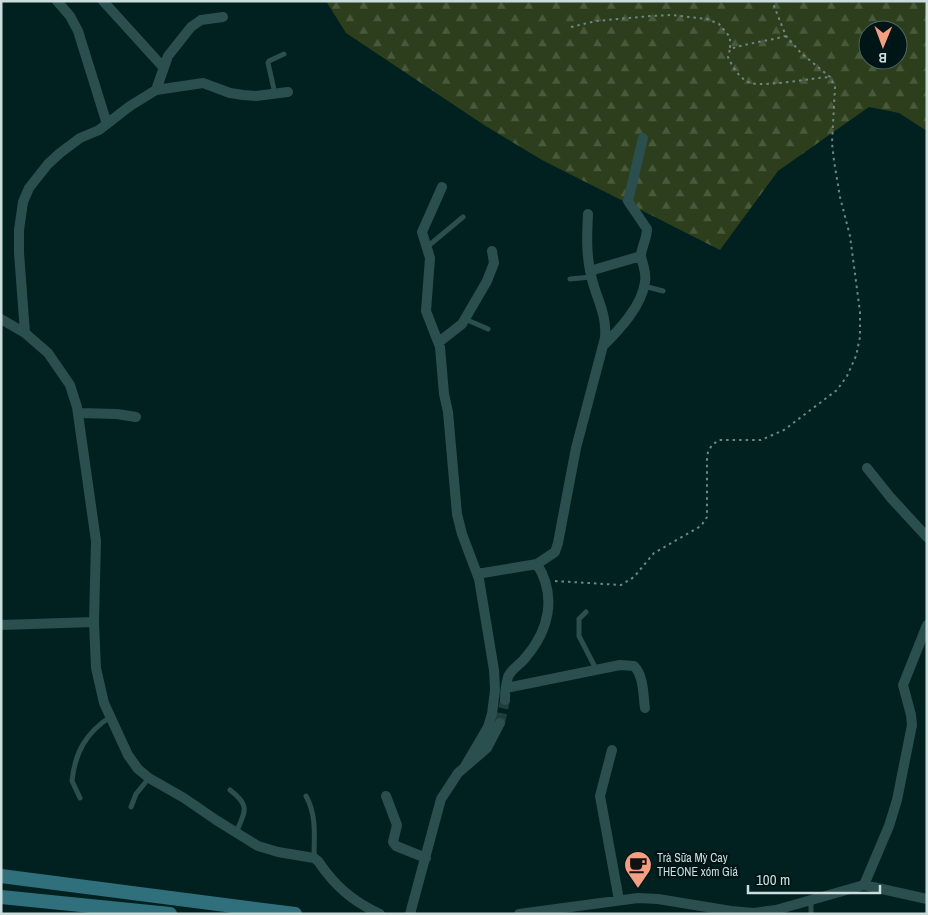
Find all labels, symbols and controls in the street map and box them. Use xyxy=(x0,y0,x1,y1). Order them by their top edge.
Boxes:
north arrow xyxy=(858,20,908,70)
text: B xyxy=(878,49,887,67)
cafe icon: Trà Sữa Mỳ Cay THEONE xóm Giá xyxy=(623,850,653,889)
place label: Trà Sữa Mỳ Cay THEONE xóm Giá xyxy=(657,850,738,880)
scale bar xyxy=(748,862,880,894)
text: 100 m xyxy=(756,869,790,890)

